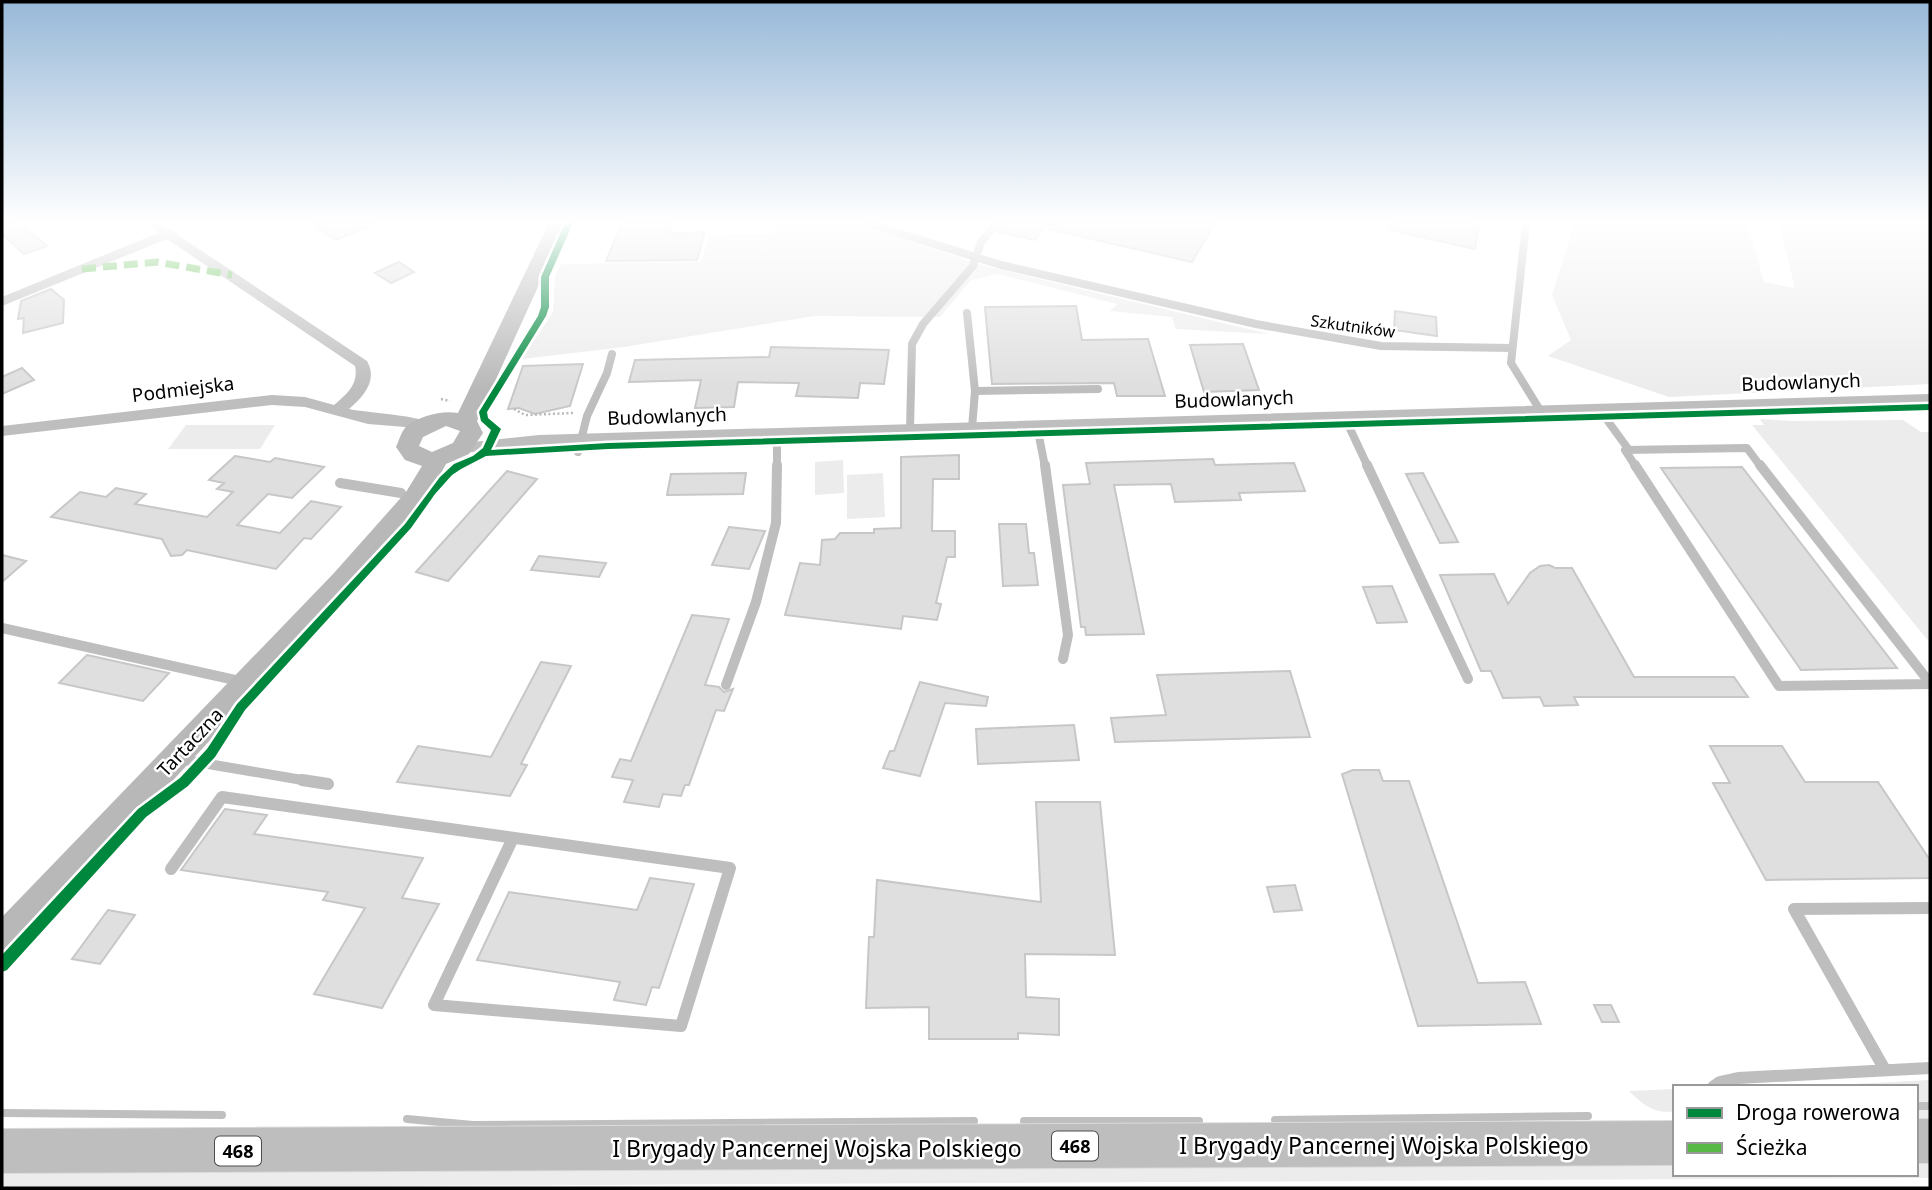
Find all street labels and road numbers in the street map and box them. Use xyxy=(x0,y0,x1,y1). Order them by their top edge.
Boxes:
street label: Szkutników xyxy=(1309,309,1397,343)
street label: Budowlanych xyxy=(1741,367,1861,397)
street label: Podmiejska xyxy=(130,370,236,408)
street label: Budowlanych xyxy=(1174,384,1294,414)
street label: Budowlanych xyxy=(607,401,727,431)
street label: Tartaczna xyxy=(151,702,229,782)
street label: I Brygady Pancernej Wojska Polskiego xyxy=(1179,1129,1589,1161)
street label: I Brygady Pancernej Wojska Polskiego xyxy=(612,1132,1022,1164)
road number: 468 xyxy=(1052,1132,1098,1161)
road number: 468 xyxy=(215,1136,261,1166)

